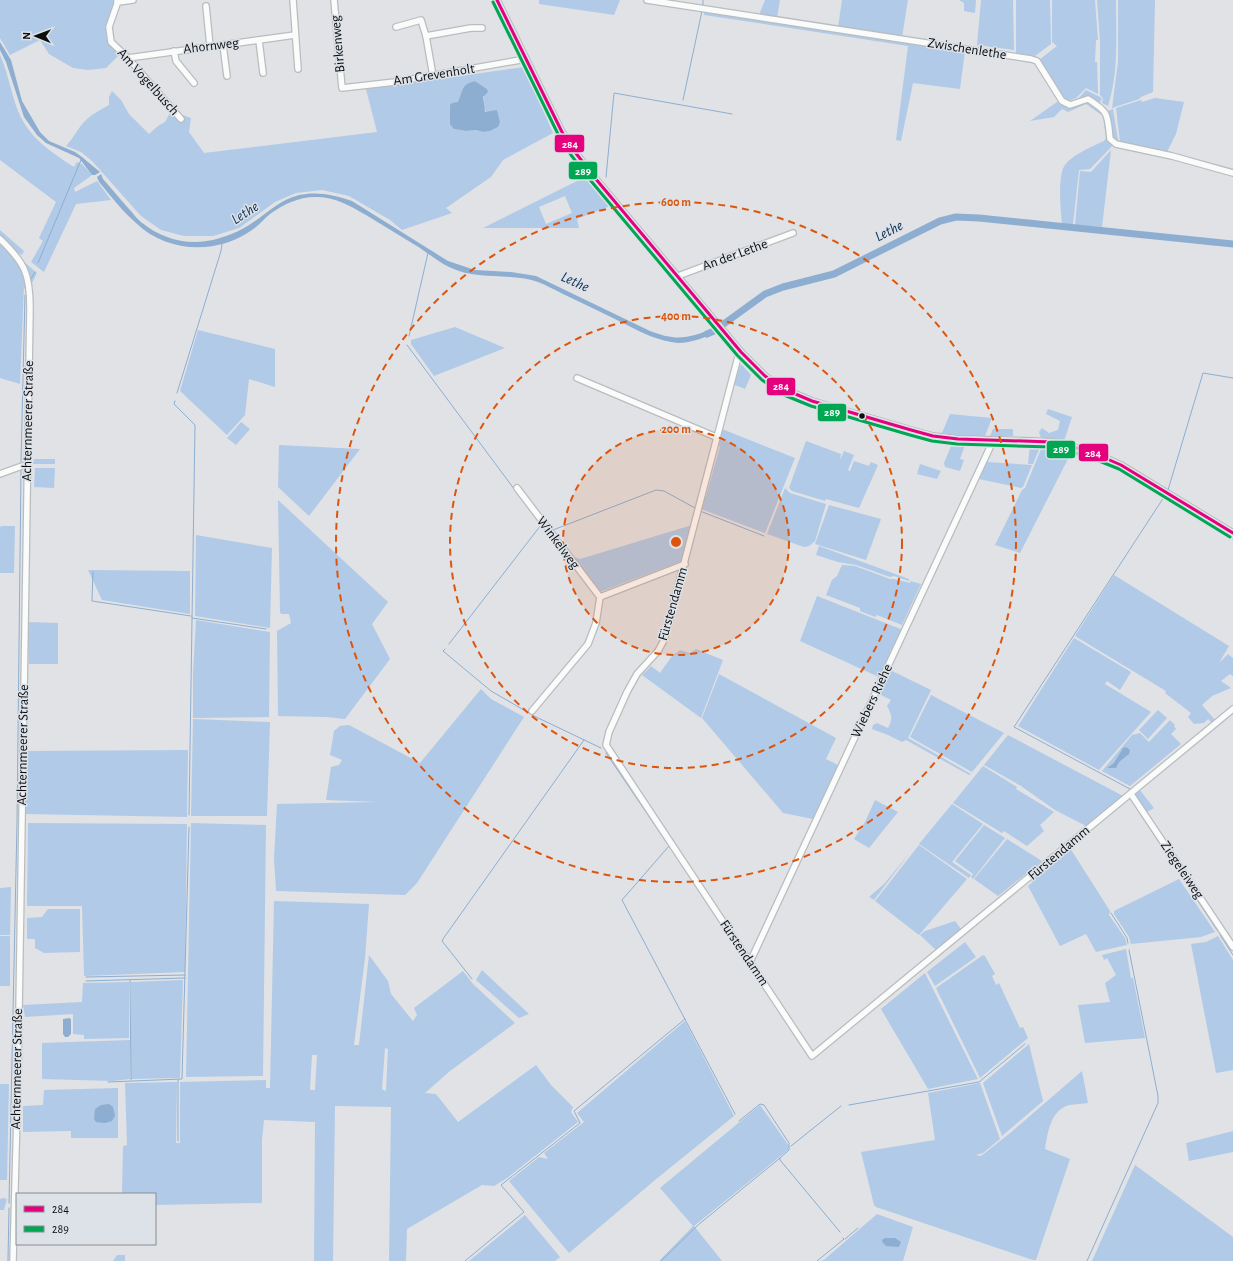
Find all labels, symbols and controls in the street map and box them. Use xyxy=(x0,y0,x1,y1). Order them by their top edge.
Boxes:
street label: Birkenweg xyxy=(329,15,347,73)
north arrow xyxy=(16,16,56,56)
text: N xyxy=(21,32,32,40)
street label: Ahornweg xyxy=(182,36,240,56)
street label: Zwischenlethe xyxy=(927,36,1007,62)
street label: Am Vogelbusch xyxy=(115,46,181,118)
street label: Am Grevenholt xyxy=(392,62,476,88)
line badge: 284 xyxy=(554,134,585,153)
text: 284 xyxy=(562,139,579,150)
line badge: 289 xyxy=(568,161,598,180)
text: 289 xyxy=(575,166,591,177)
text: 600 m xyxy=(661,196,691,208)
water label: Lethe xyxy=(229,199,262,227)
water label: Lethe xyxy=(873,218,906,244)
street label: An der Lethe xyxy=(701,237,769,273)
water label: Lethe xyxy=(559,269,592,295)
text: 400 m xyxy=(661,310,691,322)
street label: Achternmeerer Straße xyxy=(20,360,36,482)
line badge: 284 xyxy=(766,377,796,396)
text: 284 xyxy=(773,381,790,392)
line badge: 289 xyxy=(817,403,847,422)
text: 289 xyxy=(824,407,840,418)
unlabelled marker xyxy=(857,411,867,421)
text: 200 m xyxy=(661,423,691,435)
line badge: 289 xyxy=(1046,440,1076,459)
line badge: 284 xyxy=(1078,443,1109,462)
text: 289 xyxy=(1053,444,1069,455)
text: 284 xyxy=(1085,448,1102,459)
street label: Winkelweg xyxy=(534,514,582,572)
centre of rings xyxy=(669,535,683,549)
street label: Fürstendamm xyxy=(656,566,690,642)
street label: Wiebers Riehe xyxy=(849,662,895,740)
street label: Achternmeerer Straße xyxy=(15,684,31,806)
street label: Fürstendamm xyxy=(1025,823,1093,883)
street label: Ziegeleiweg xyxy=(1158,839,1206,901)
street label: Fürstendamm xyxy=(717,918,771,988)
street label: Achternmeerer Straße xyxy=(9,1008,25,1130)
legend xyxy=(16,1193,156,1245)
text: 284 xyxy=(52,1203,69,1215)
text: 289 xyxy=(52,1223,69,1235)

